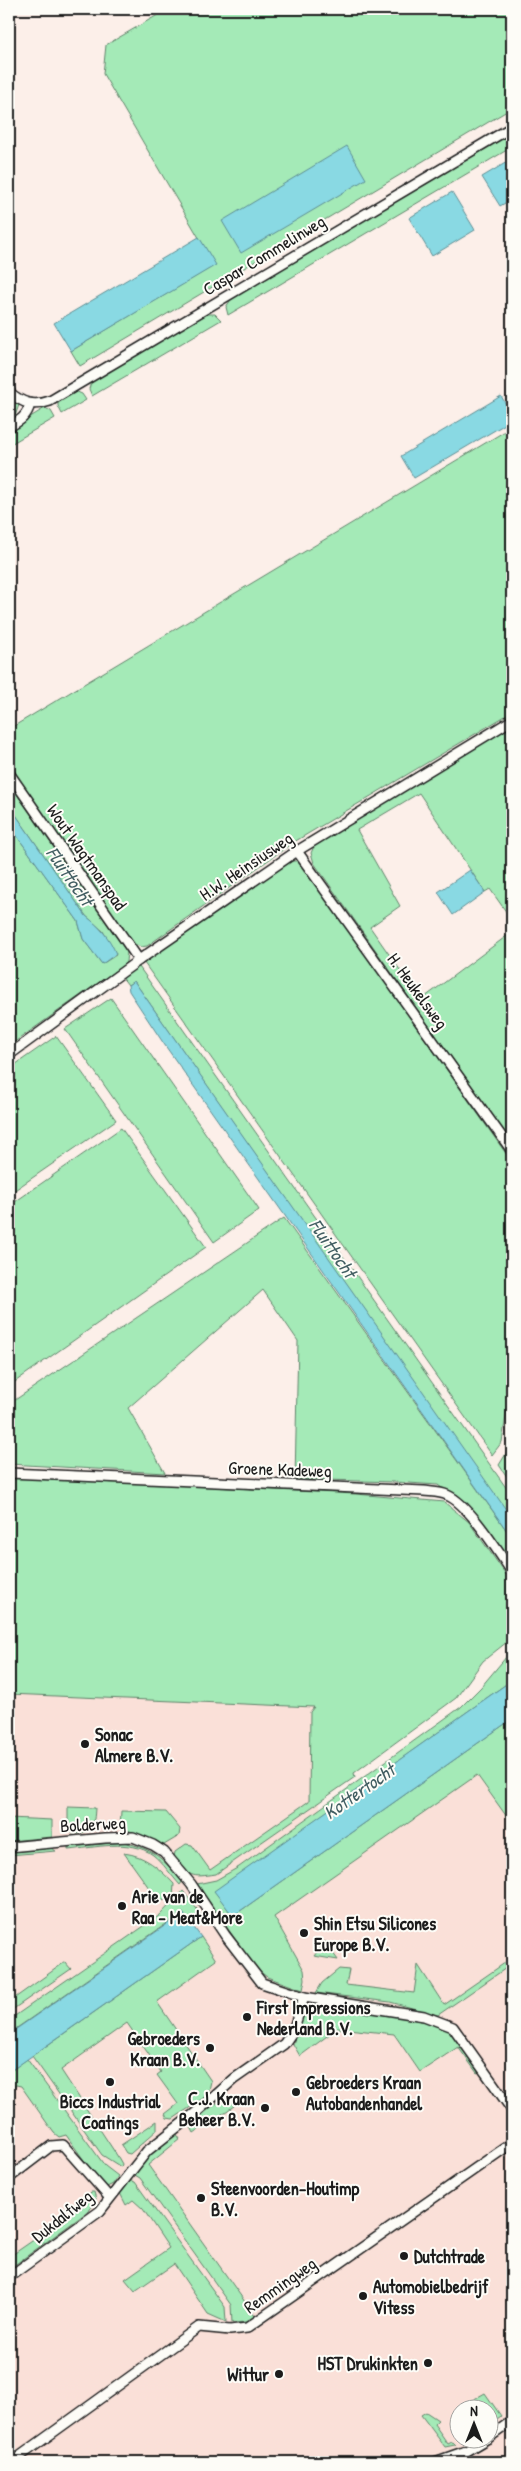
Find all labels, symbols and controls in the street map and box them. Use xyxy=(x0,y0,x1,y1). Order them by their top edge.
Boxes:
street label: Caspar Commelinweg xyxy=(198,209,330,301)
street label: Wout Wagtmanspad xyxy=(41,799,133,915)
street label: H.W. Heinsiusweg xyxy=(194,826,298,906)
water label: Fluittocht xyxy=(40,841,101,913)
street label: H. Heukelsweg xyxy=(382,948,454,1034)
water label: Fluittocht xyxy=(303,1213,364,1285)
street label: Groene Kadeweg xyxy=(228,1455,332,1483)
place label: Sonac Almere B.V. xyxy=(95,1722,173,1768)
marker: Sonac Almere B.V. xyxy=(79,1738,91,1750)
water label: Kottertocht xyxy=(318,1756,402,1825)
street label: Bolderweg xyxy=(59,1810,127,1838)
place label: Arie van de Raa - Meat&More xyxy=(132,1884,243,1930)
marker: Arie van de Raa - Meat&More xyxy=(116,1900,128,1912)
place label: Shin Etsu Silicones Europe B.V. xyxy=(314,1911,436,1958)
marker: Shin Etsu Silicones Europe B.V. xyxy=(298,1927,310,1939)
place label: First Impressions Nederland B.V. xyxy=(256,1995,371,2041)
marker: First Impressions Nederland B.V. xyxy=(241,2011,253,2023)
place label: Gebroeders Kraan B.V. xyxy=(127,2026,200,2072)
marker: Gebroeders Kraan B.V. xyxy=(204,2042,216,2054)
place label: Gebroeders Kraan Autobandenhandel xyxy=(306,2070,423,2116)
marker: Biccs Industrial Coatings xyxy=(104,2076,116,2088)
place label: C.J. Kraan Beheer B.V. xyxy=(179,2086,255,2132)
marker: Gebroeders Kraan Autobandenhandel xyxy=(290,2086,302,2098)
place label: Biccs Industrial Coatings xyxy=(60,2089,162,2136)
marker: C.J. Kraan Beheer B.V. xyxy=(259,2102,271,2114)
place label: Steenvoorden-Houtimp B.V. xyxy=(211,2176,359,2222)
street label: Dukdalfweg xyxy=(26,2184,98,2248)
marker: Steenvoorden-Houtimp B.V. xyxy=(195,2192,207,2204)
place label: Dutchtrade xyxy=(414,2244,486,2269)
marker: Dutchtrade xyxy=(398,2250,410,2262)
street label: Remmingweg xyxy=(239,2251,321,2319)
place label: Automobielbedrijf Vitess xyxy=(373,2274,489,2320)
marker: Automobielbedrijf Vitess xyxy=(357,2290,369,2302)
place label: HST Drukinkten xyxy=(317,2351,418,2376)
marker: HST Drukinkten xyxy=(422,2357,434,2369)
place label: Wittur xyxy=(227,2362,269,2387)
marker: Wittur xyxy=(273,2368,285,2380)
north arrow xyxy=(448,2398,498,2448)
text: N xyxy=(470,2401,478,2420)

